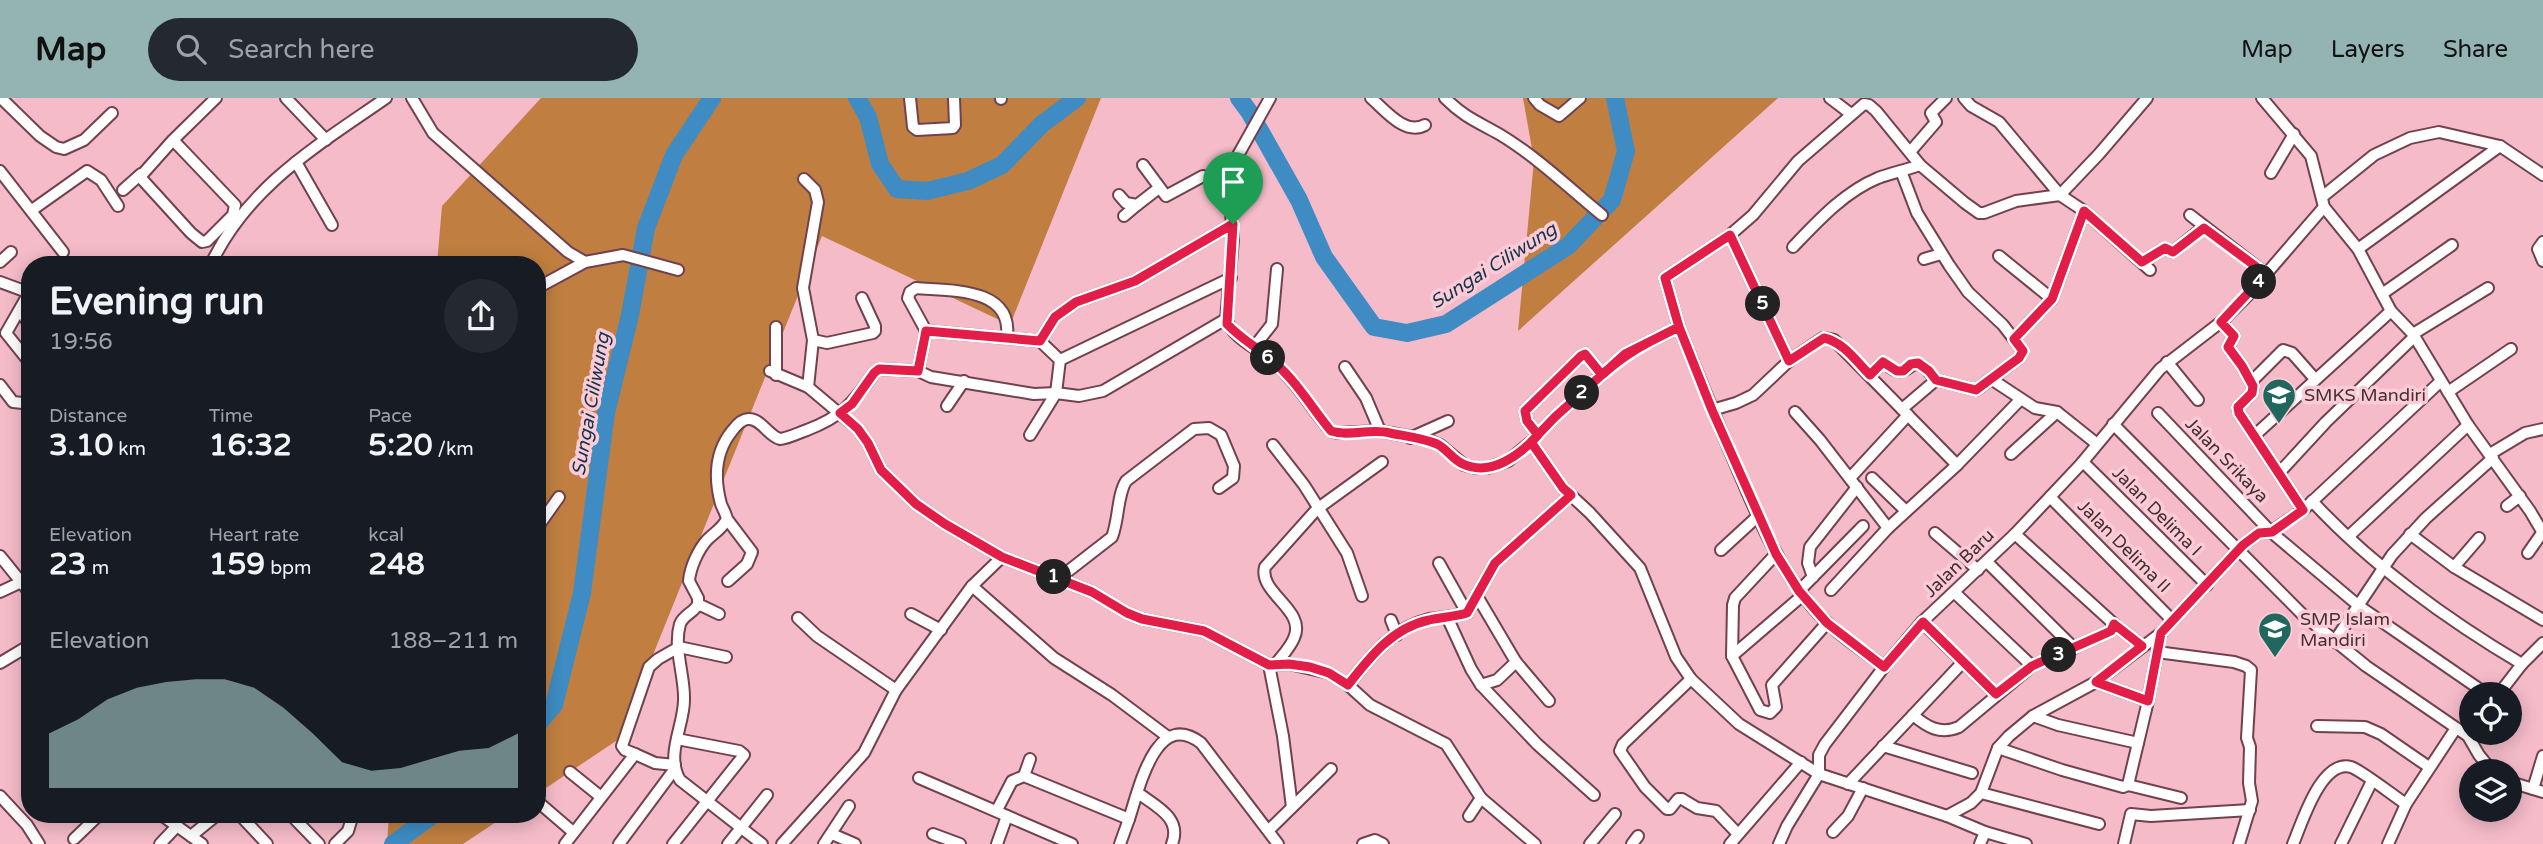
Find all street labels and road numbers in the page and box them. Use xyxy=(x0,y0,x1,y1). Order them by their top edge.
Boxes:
street label: Jalan Srikaya xyxy=(2181,413,2273,507)
street label: Jalan Delima I xyxy=(2108,462,2206,560)
street label: Jalan Delima II xyxy=(2073,495,2175,597)
street label: Jalan Baru xyxy=(1919,524,1999,602)

